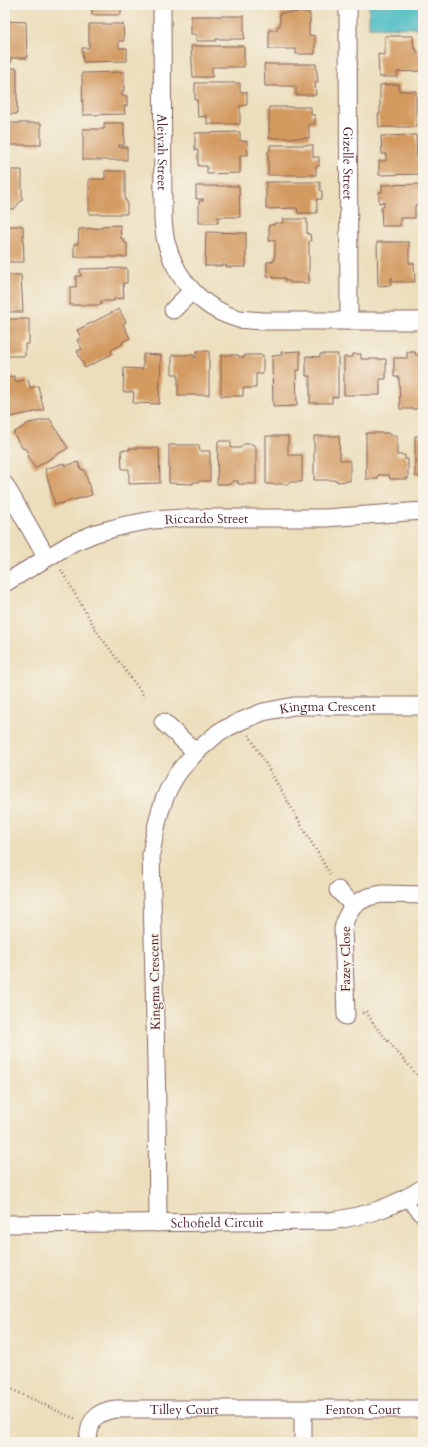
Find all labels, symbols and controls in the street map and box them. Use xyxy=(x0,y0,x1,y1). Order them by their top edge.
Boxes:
street label: Aleiyah Street xyxy=(153,114,171,190)
street label: Gizelle Street xyxy=(338,126,357,200)
street label: Riccardo Street xyxy=(164,510,248,529)
street label: Kingma Crescent xyxy=(278,698,376,719)
street label: Fazey Close xyxy=(337,926,355,992)
street label: Kingma Crescent xyxy=(145,934,165,1030)
street label: Schofield Circuit xyxy=(171,1214,263,1232)
street label: Tilley Court xyxy=(150,1401,219,1419)
street label: Fenton Court xyxy=(325,1401,401,1419)

